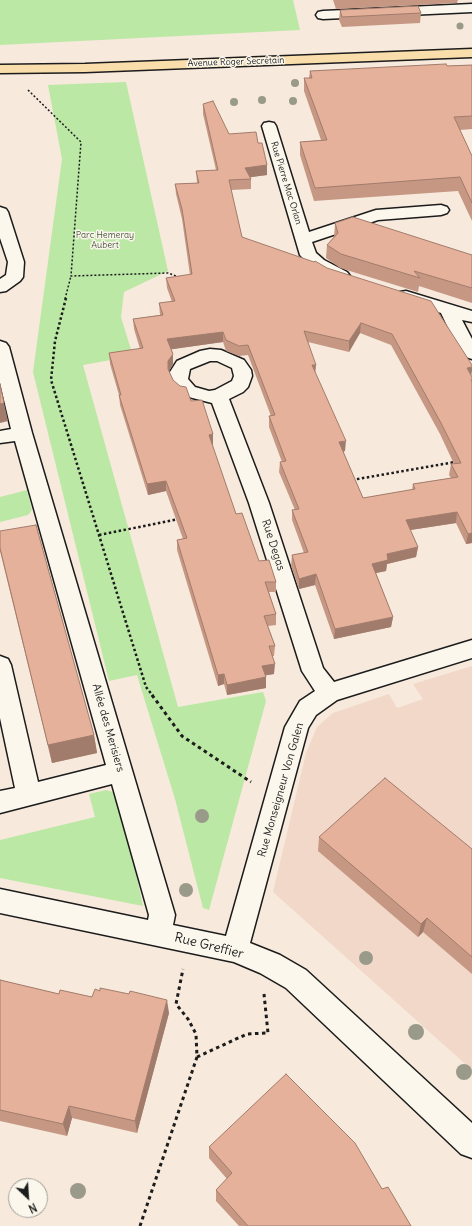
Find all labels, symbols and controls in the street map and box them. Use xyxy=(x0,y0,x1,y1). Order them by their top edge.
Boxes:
street label: Avenue Roger Secrétain xyxy=(187,55,285,69)
street label: Rue Pierre Mac Orlan xyxy=(268,140,304,226)
park label: Parc Hemeray Aubert xyxy=(76,230,134,251)
street label: Rue Degas xyxy=(259,518,287,572)
street label: Allée des Merisiers xyxy=(89,682,127,774)
street label: Rue Monseigneur Von Galen xyxy=(255,721,307,859)
street label: Rue Greffier xyxy=(173,930,245,962)
north arrow xyxy=(8,1178,48,1218)
text: N xyxy=(26,1200,39,1216)

